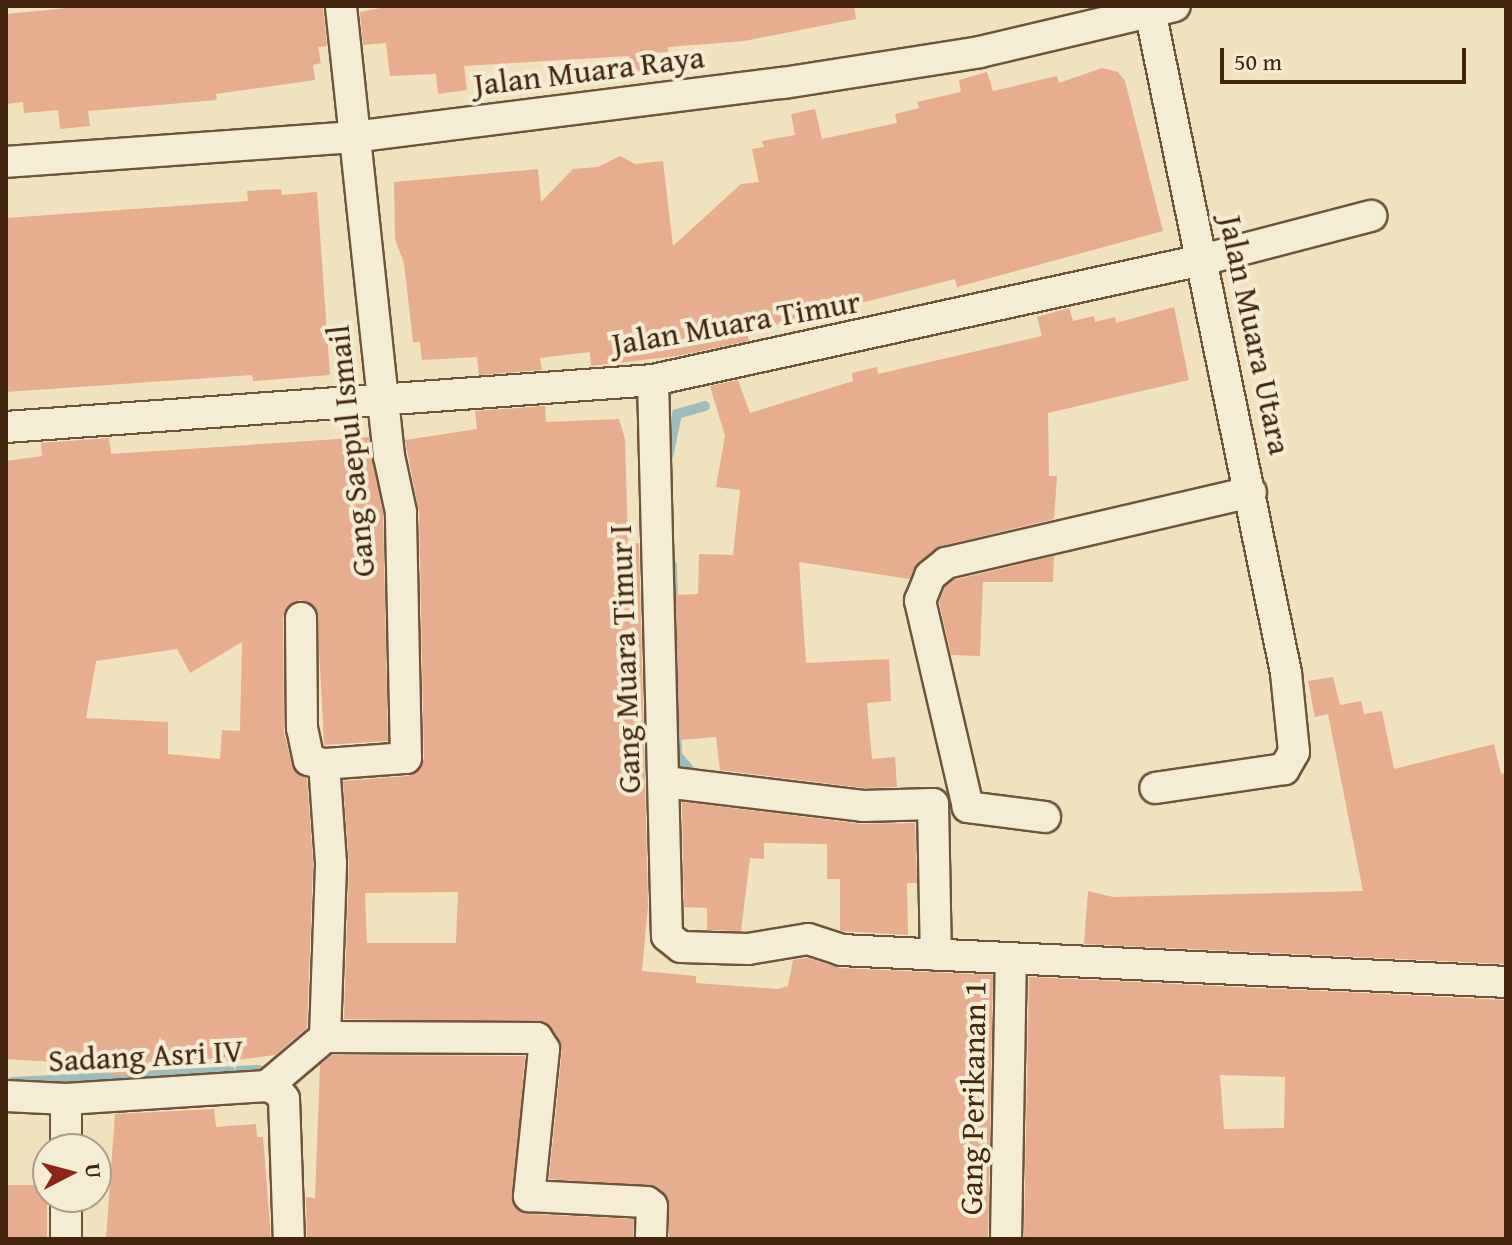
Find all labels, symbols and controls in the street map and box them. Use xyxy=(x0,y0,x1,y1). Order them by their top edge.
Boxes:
scale bar xyxy=(1224,32,1470,82)
street label: Jalan Muara Raya xyxy=(471,38,707,104)
text: 50 m xyxy=(1234,44,1282,79)
street label: Jalan Muara Utara xyxy=(1211,212,1299,458)
street label: Jalan Muara Timur xyxy=(609,282,863,364)
street label: Gang Saepul Ismail xyxy=(319,323,383,579)
street label: Gang Muara Timur I xyxy=(601,524,649,794)
street label: Gang Perikanan 1 xyxy=(952,981,994,1215)
street label: Sadang Asri IV xyxy=(47,1032,245,1080)
north arrow xyxy=(32,1133,112,1213)
text: U xyxy=(77,1162,111,1180)

